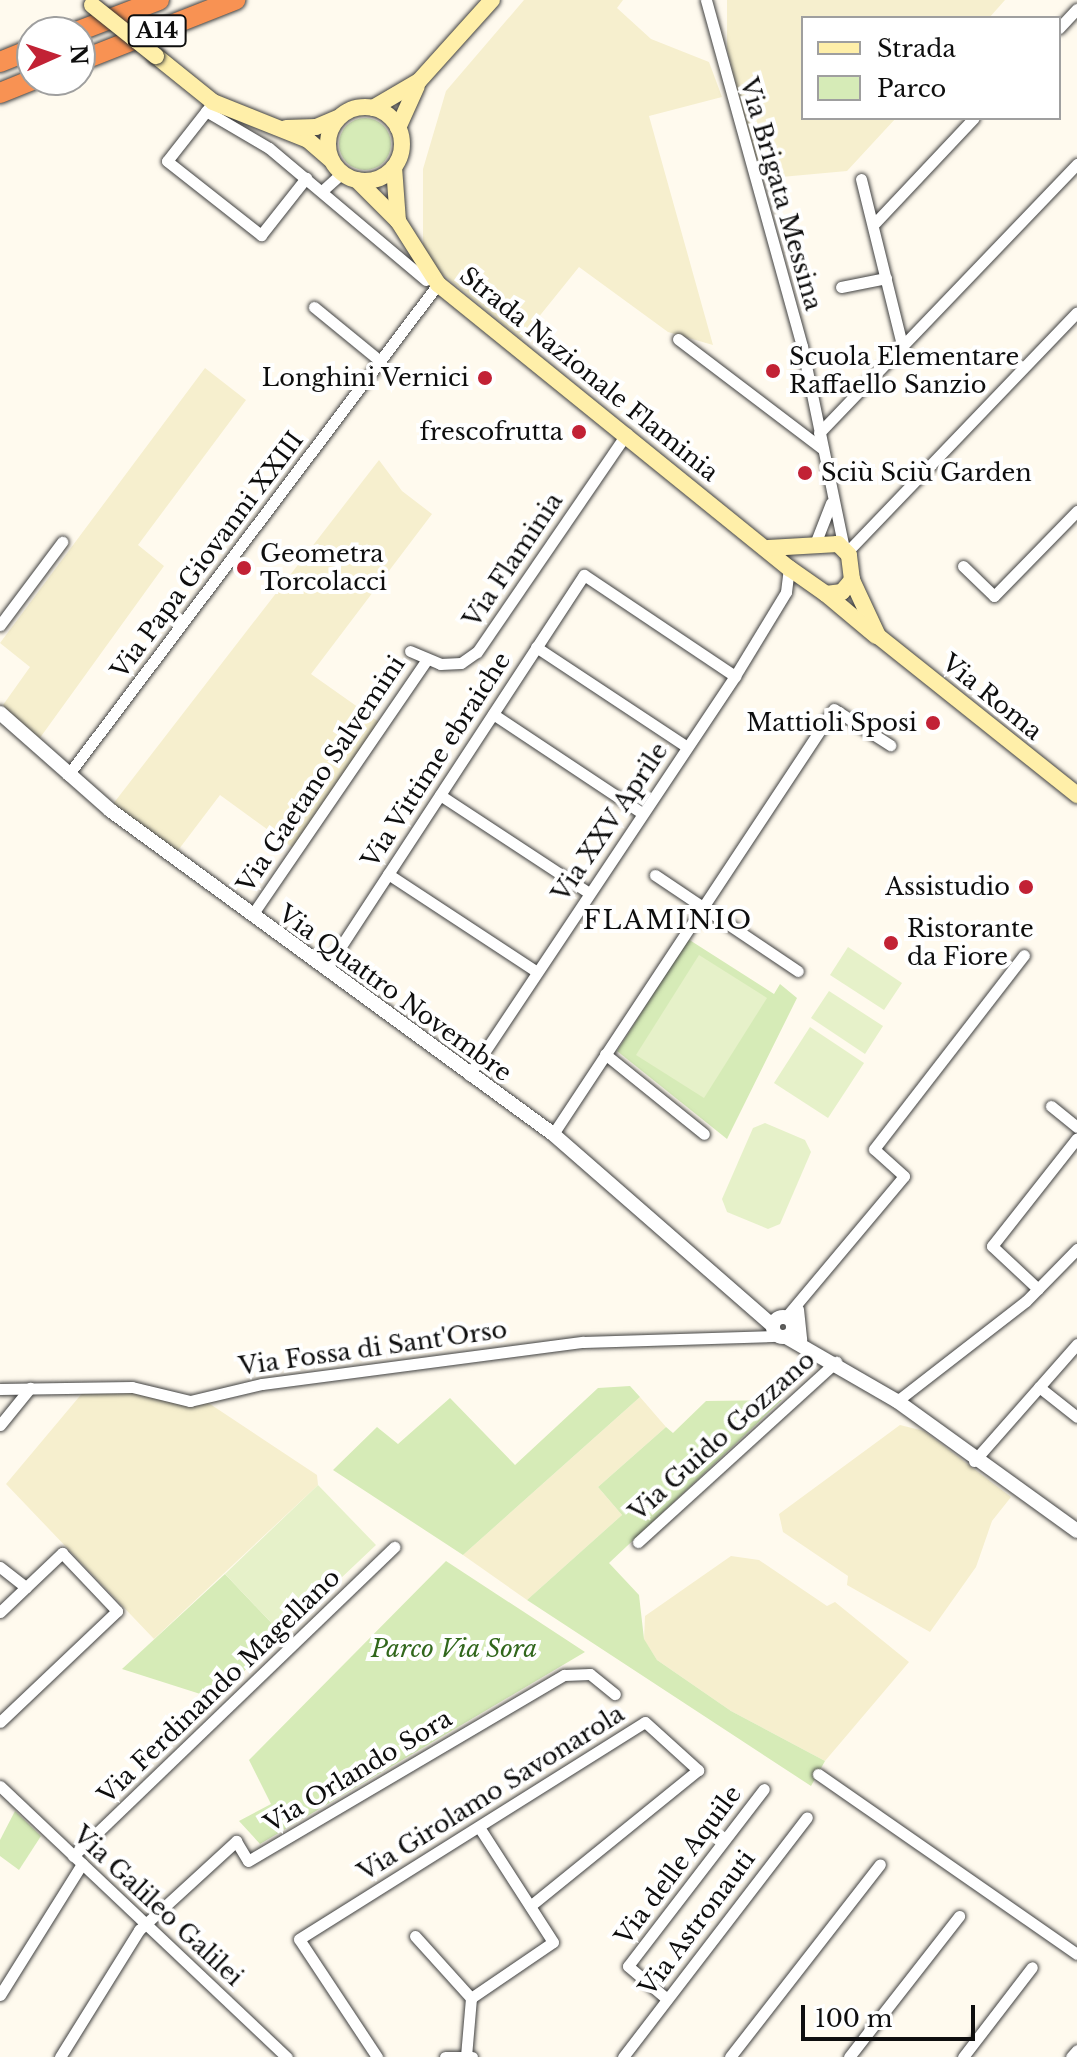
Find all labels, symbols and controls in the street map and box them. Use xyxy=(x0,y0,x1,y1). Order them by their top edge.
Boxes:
road number: A14 xyxy=(127,13,187,49)
north arrow xyxy=(16,16,96,96)
legend xyxy=(801,16,1061,120)
text: Strada xyxy=(877,34,956,63)
text: N xyxy=(64,44,92,66)
street label: Via Brigata Messina xyxy=(734,74,828,314)
text: Parco xyxy=(877,74,946,103)
street label: Strada Nazionale Flaminia xyxy=(454,261,724,487)
place label: Scuola Elementare Raffaello Sanzio xyxy=(789,343,1019,399)
marker: Scuola Elementare Raffaello Sanzio xyxy=(764,362,782,380)
place label: Longhini Vernici xyxy=(261,364,469,392)
marker: Longhini Vernici xyxy=(476,369,494,387)
place label: frescofrutta xyxy=(420,418,563,446)
marker: frescofrutta xyxy=(570,423,588,441)
street label: Via Papa Giovanni XXIII xyxy=(105,426,309,684)
place label: Sciù Sciù Garden xyxy=(821,459,1032,487)
marker: Sciù Sciù Garden xyxy=(796,464,814,482)
street label: Via Flaminia xyxy=(457,487,569,633)
place label: Geometra Torcolacci xyxy=(260,540,387,596)
marker: Geometra Torcolacci xyxy=(235,559,253,577)
street label: Via Vittime ebraiche xyxy=(355,646,517,874)
street label: Via Roma xyxy=(936,648,1048,746)
street label: Via Gaetano Salvemini xyxy=(231,650,411,898)
place label: Mattioli Sposi xyxy=(746,709,917,737)
marker: Mattioli Sposi xyxy=(924,714,942,732)
street label: Via XXV Aprile xyxy=(546,736,674,908)
place label: Assistudio xyxy=(885,873,1010,901)
marker: Assistudio xyxy=(1017,878,1035,896)
street label: Via Quattro Novembre xyxy=(273,899,517,1087)
district label: FLAMINIO xyxy=(583,905,753,937)
place label: Ristorante da Fiore xyxy=(907,915,1034,971)
marker: Ristorante da Fiore xyxy=(882,934,900,952)
street label: Via Fossa di Sant'Orso xyxy=(237,1315,509,1381)
street label: Via Guido Gozzano xyxy=(623,1345,821,1527)
street label: Via Ferdinando Magellano xyxy=(92,1563,346,1809)
park label: Parco Via Sora xyxy=(371,1635,537,1663)
street label: Via Girolamo Savonarola xyxy=(353,1699,629,1887)
street label: Via Orlando Sora xyxy=(259,1704,457,1838)
street label: Via delle Aquile xyxy=(608,1779,748,1951)
street label: Via Galileo Galilei xyxy=(67,1820,249,1992)
street label: Via Astronauti xyxy=(633,1844,761,2002)
scale bar xyxy=(805,1989,979,2039)
text: 100 m xyxy=(815,2004,893,2033)

